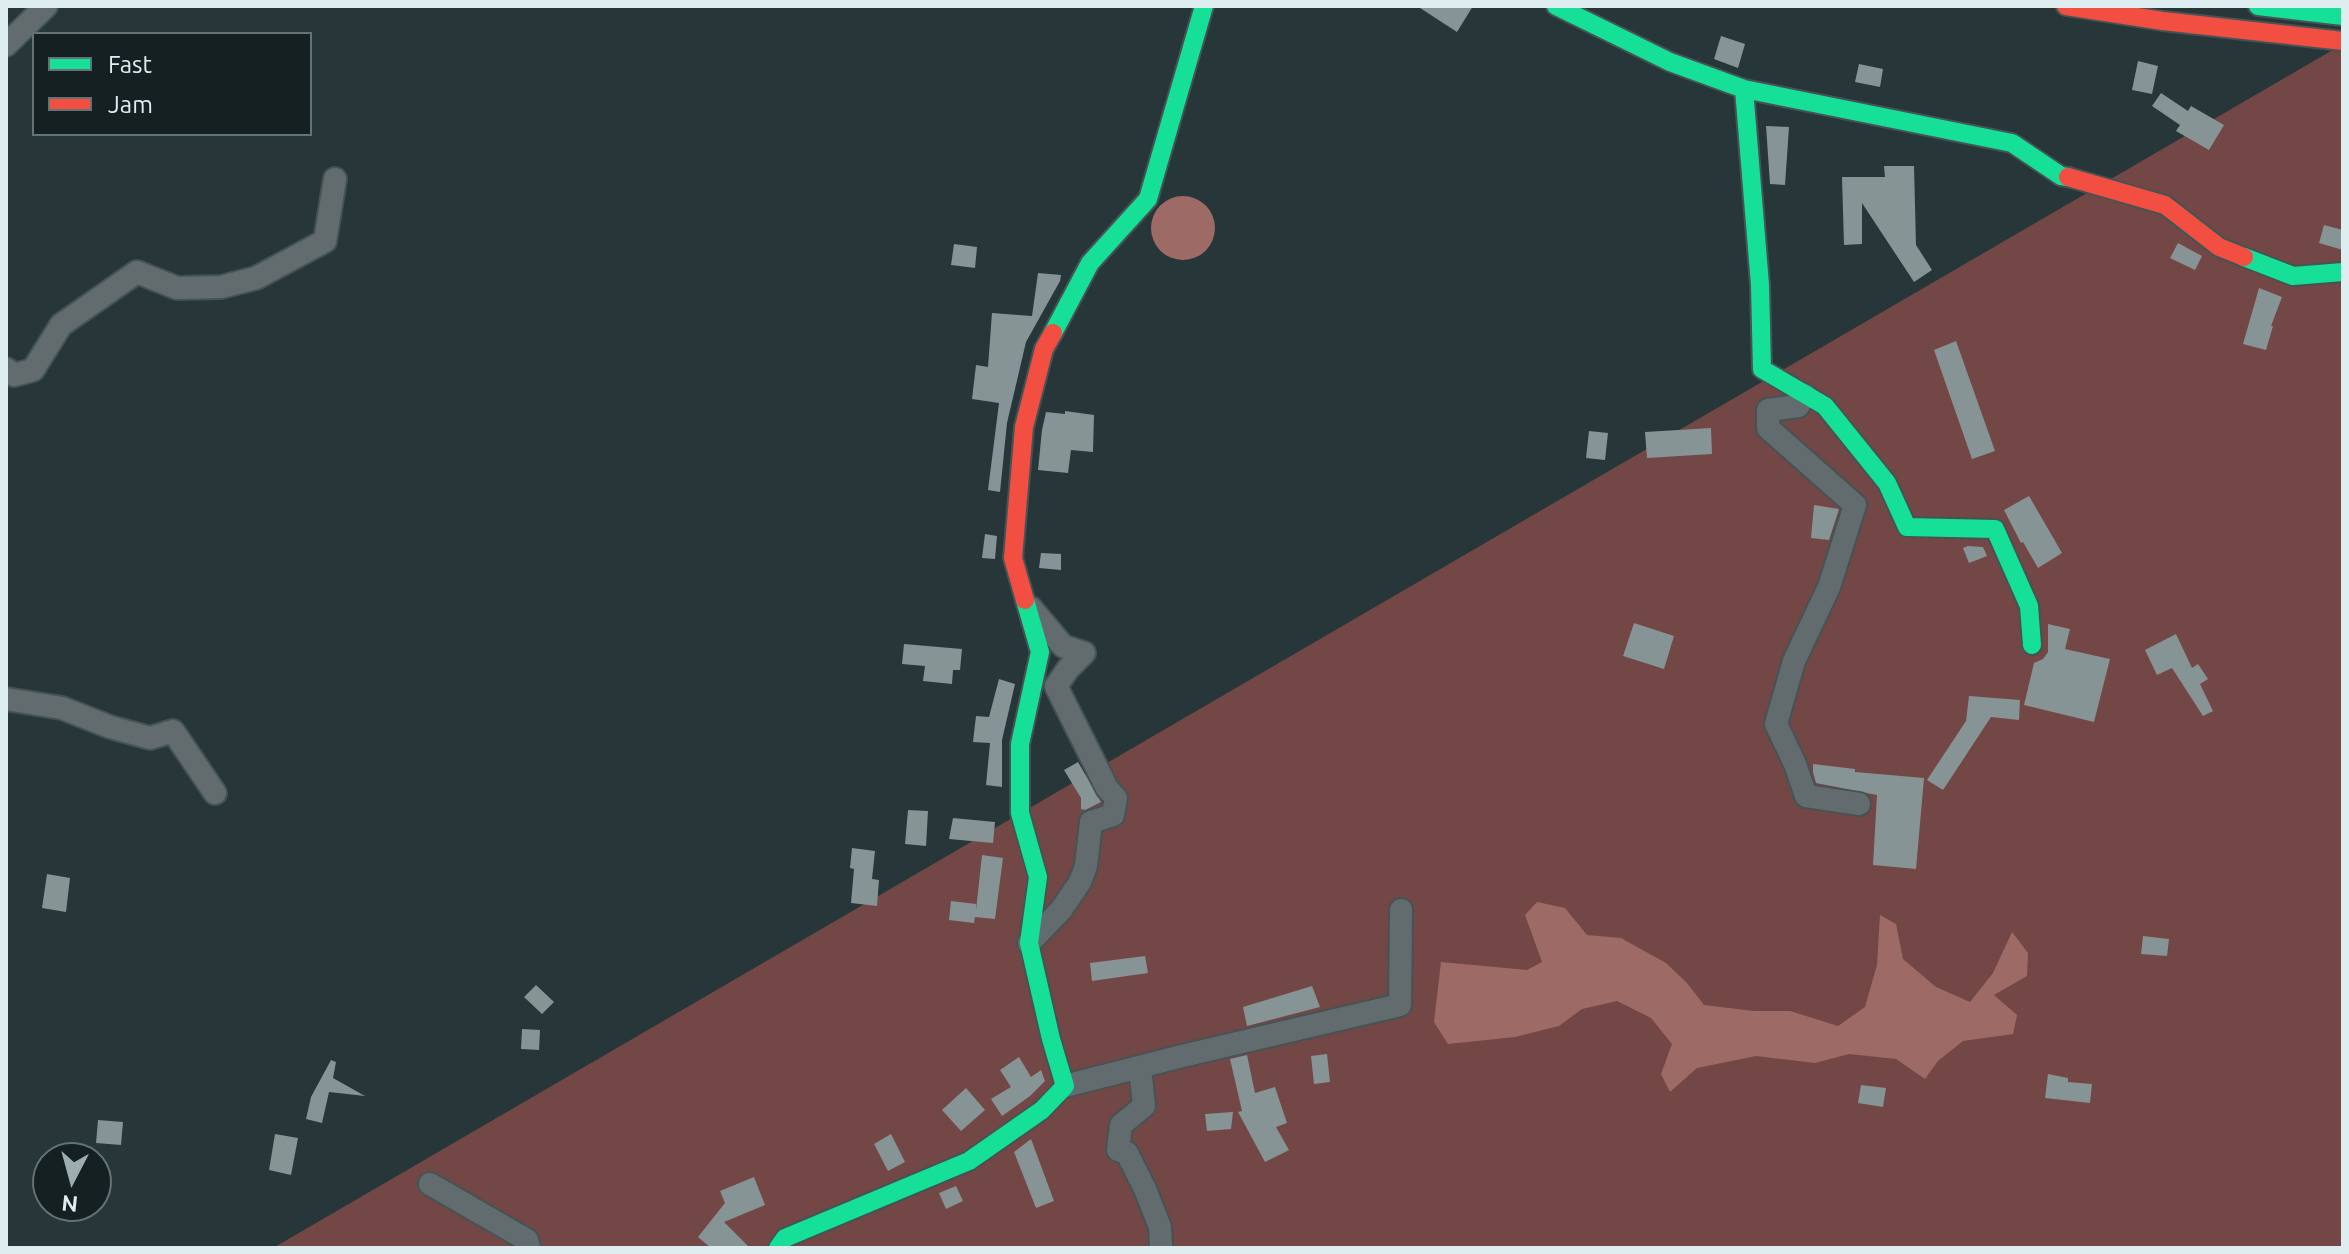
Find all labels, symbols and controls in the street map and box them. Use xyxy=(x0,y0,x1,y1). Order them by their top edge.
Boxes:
legend xyxy=(32,32,312,136)
text: Fast xyxy=(108,51,152,78)
text: Jam xyxy=(108,91,153,118)
north arrow xyxy=(32,1142,112,1222)
text: N xyxy=(60,1191,79,1218)

